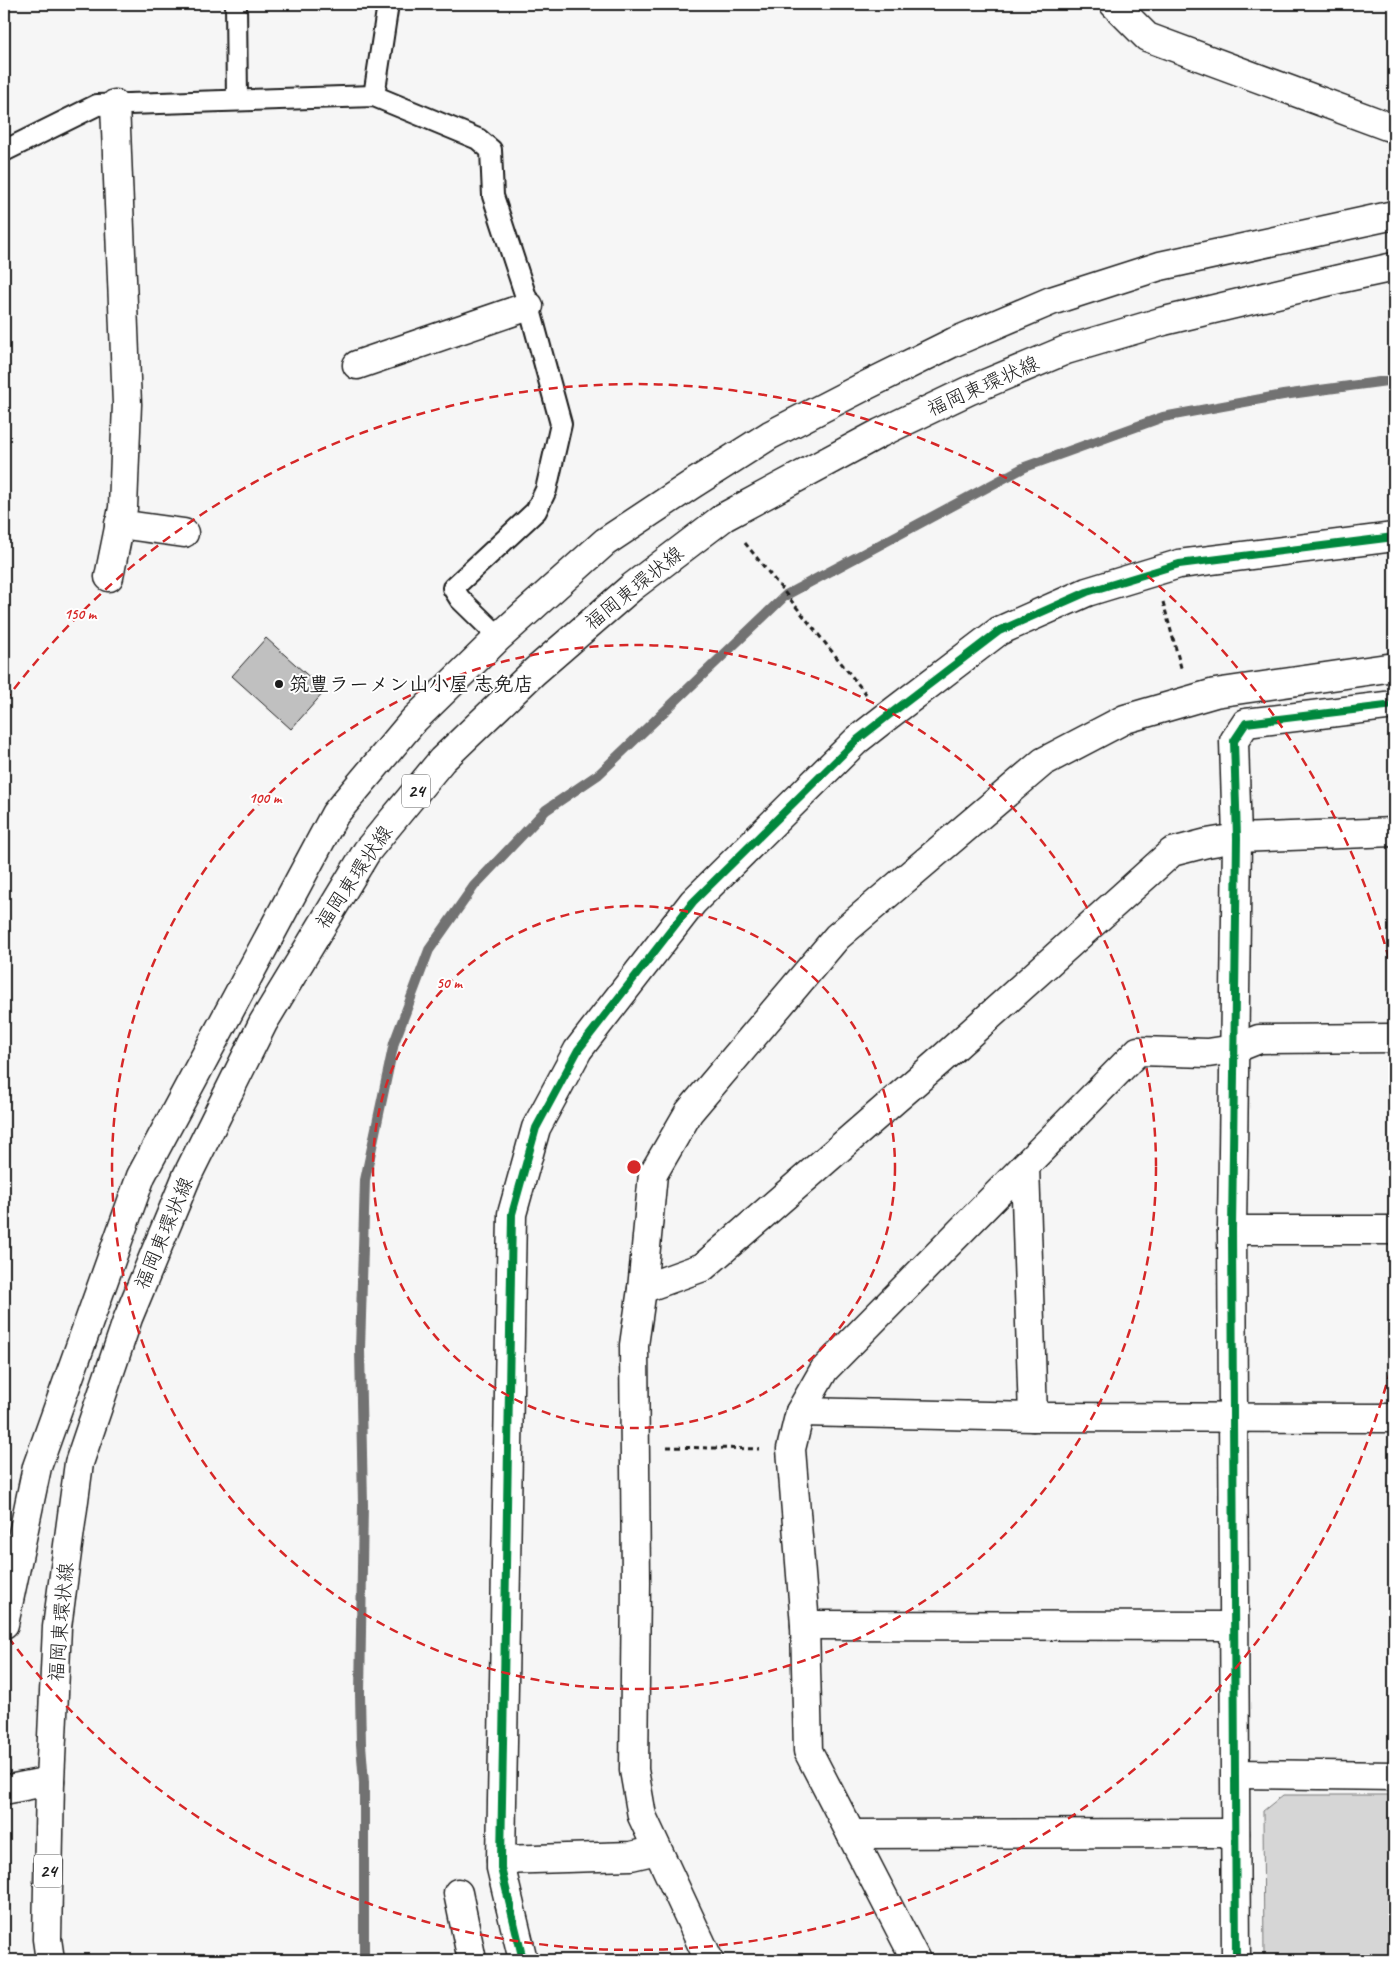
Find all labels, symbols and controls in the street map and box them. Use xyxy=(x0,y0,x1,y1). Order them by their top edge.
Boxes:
street label: 福岡東環状線 xyxy=(923,350,1043,422)
street label: 福岡東環状線 xyxy=(580,541,688,635)
text: 150 m xyxy=(64,605,98,624)
place label: 筑豊ラーメン山小屋 志免店 xyxy=(289,672,534,697)
marker: 筑豊ラーメン山小屋 志免店 xyxy=(273,678,285,690)
road number: 24 xyxy=(402,774,430,808)
text: 100 m xyxy=(249,789,283,808)
street label: 福岡東環状線 xyxy=(310,820,398,934)
text: 50 m xyxy=(436,974,463,993)
centre of rings xyxy=(625,1158,643,1176)
street label: 福岡東環状線 xyxy=(129,1173,199,1293)
street label: 福岡東環状線 xyxy=(43,1561,79,1683)
road number: 24 xyxy=(34,1854,62,1888)

